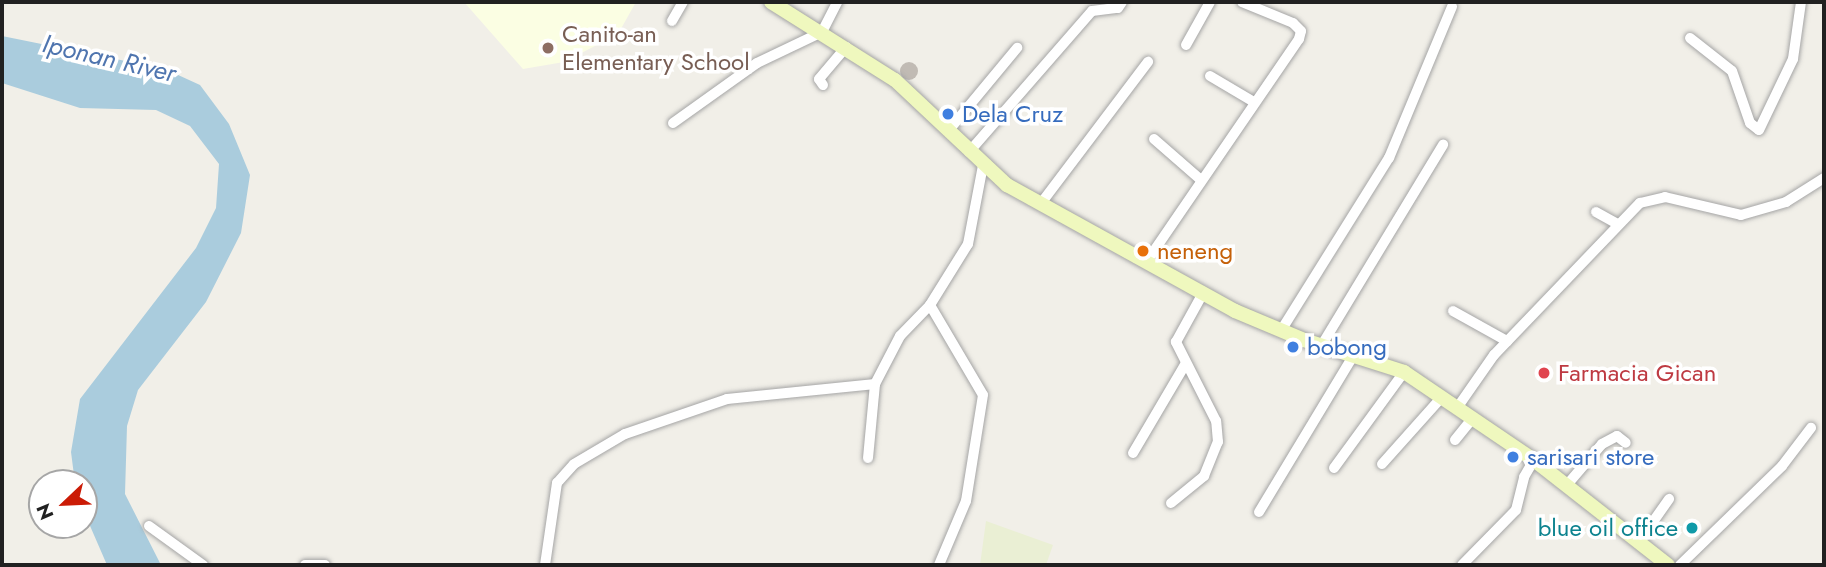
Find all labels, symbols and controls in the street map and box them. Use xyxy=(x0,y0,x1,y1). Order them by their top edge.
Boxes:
place label: Canito-an Elementary School xyxy=(562,20,750,76)
water label: Iponan River xyxy=(39,28,179,90)
marker: Canito-an Elementary School xyxy=(540,40,556,56)
place label: Dela Cruz xyxy=(962,100,1063,128)
marker: Dela Cruz xyxy=(940,106,956,122)
place label: neneng xyxy=(1157,237,1233,265)
marker: neneng xyxy=(1135,243,1151,259)
place label: bobong xyxy=(1307,333,1387,361)
marker: bobong xyxy=(1285,339,1301,355)
place label: Farmacia Gican xyxy=(1558,359,1716,387)
marker: Farmacia Gican xyxy=(1536,365,1552,381)
place label: sarisari store xyxy=(1527,443,1654,471)
marker: sarisari store xyxy=(1505,449,1521,465)
north arrow xyxy=(28,469,98,539)
text: N xyxy=(30,499,60,524)
place label: blue oil office xyxy=(1538,514,1678,542)
marker: blue oil office xyxy=(1684,520,1700,536)

